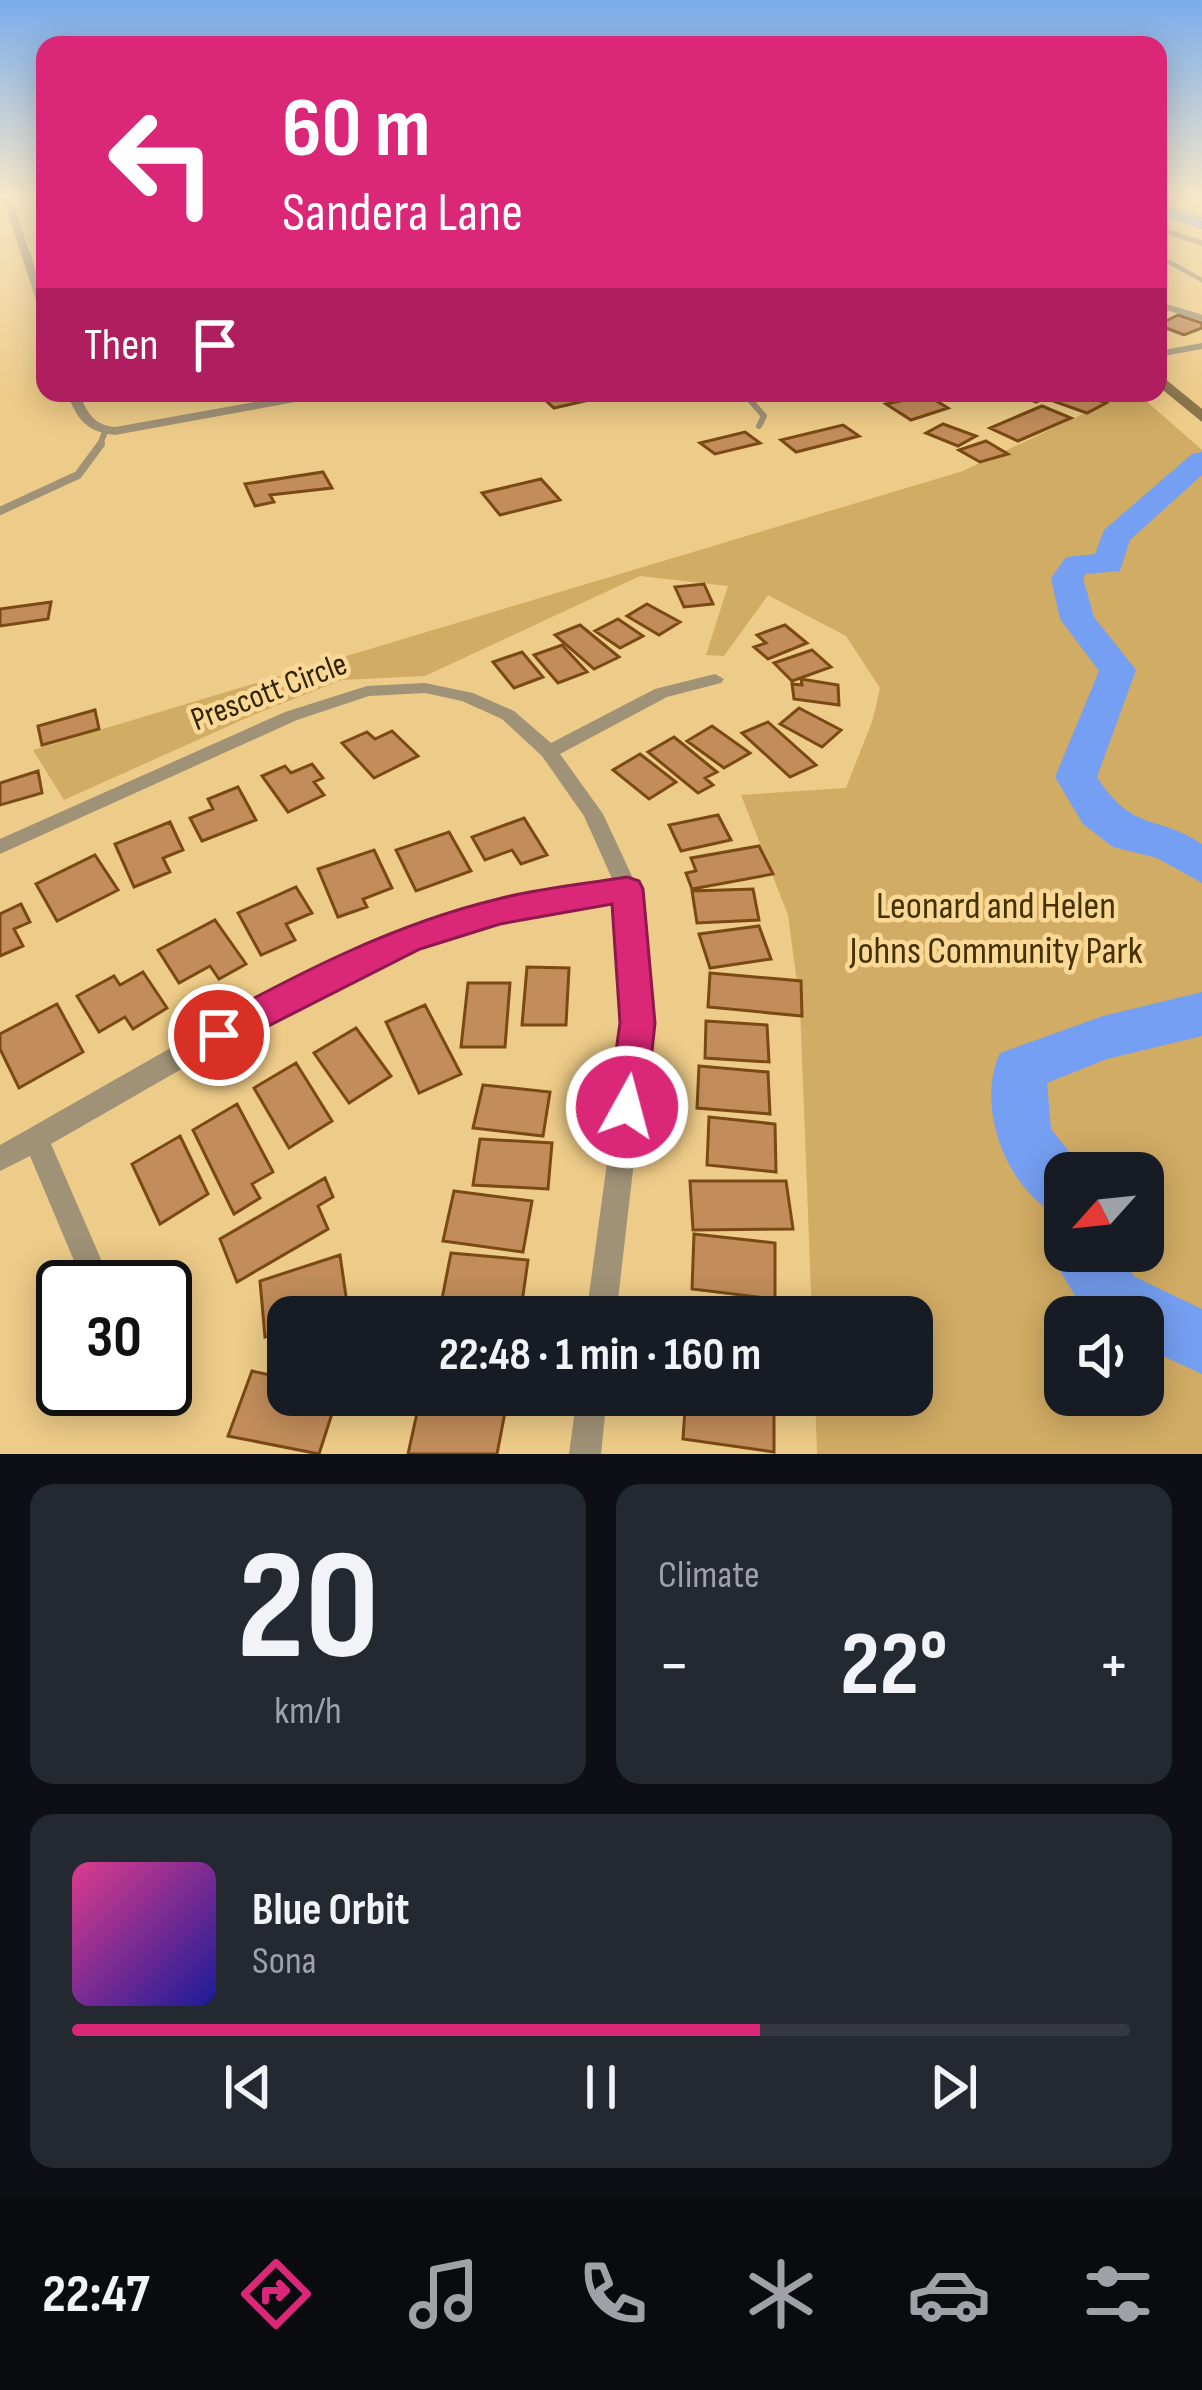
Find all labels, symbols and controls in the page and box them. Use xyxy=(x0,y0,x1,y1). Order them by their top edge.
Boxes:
text: 60 m xyxy=(282,79,430,180)
icon: left xyxy=(84,84,240,240)
text: Sandera Lane xyxy=(282,181,523,246)
icon: arrive xyxy=(182,312,248,378)
text: Then xyxy=(84,318,158,373)
street label: Prescott Circle xyxy=(185,644,353,740)
park label: Leonard and Helen Johns Community Park xyxy=(848,883,1143,975)
pin xyxy=(168,984,270,1086)
icon: arrive xyxy=(186,1002,252,1068)
position arrow xyxy=(564,1044,690,1170)
north arrow xyxy=(1044,1152,1164,1272)
map controls xyxy=(1044,1152,1164,1416)
speed limit sign: 30 xyxy=(36,1260,192,1416)
button: sound xyxy=(1044,1296,1164,1416)
text: 22:48 · 1 min · 160 m xyxy=(439,1328,761,1383)
text: 20 xyxy=(237,1516,379,1703)
text: Climate xyxy=(658,1552,760,1599)
text: 22° xyxy=(840,1612,948,1720)
text: − xyxy=(658,1627,690,1706)
text: + xyxy=(1098,1627,1130,1706)
text: km/h xyxy=(274,1688,342,1735)
text: Blue Orbit xyxy=(252,1883,409,1938)
text: Sona xyxy=(252,1938,317,1985)
icon: previous xyxy=(215,2054,281,2120)
icon: pause xyxy=(568,2054,634,2120)
icon: next xyxy=(921,2054,987,2120)
icon: directions xyxy=(234,2252,318,2336)
icon: music xyxy=(402,2252,486,2336)
icon: phone xyxy=(571,2252,655,2336)
icon: climate xyxy=(739,2252,823,2336)
icon: car xyxy=(907,2252,991,2336)
icon: filters xyxy=(1076,2252,1160,2336)
text: 22:47 xyxy=(42,2262,150,2327)

